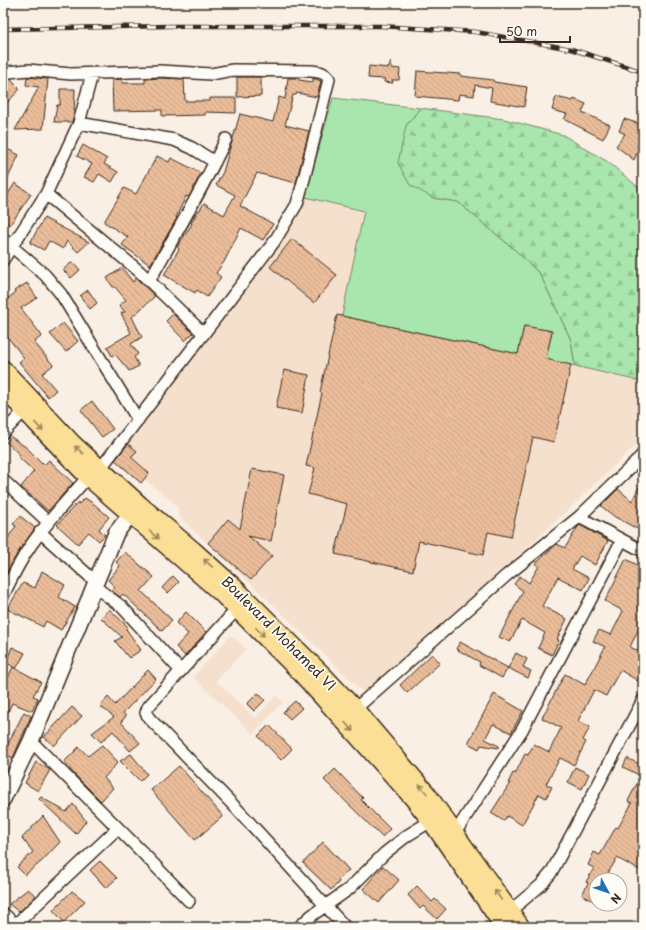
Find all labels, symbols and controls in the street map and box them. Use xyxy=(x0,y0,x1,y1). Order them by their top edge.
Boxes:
scale bar xyxy=(500,18,570,44)
text: 50 m xyxy=(506,22,537,40)
one-way arrow xyxy=(34,422,44,432)
one-way arrow xyxy=(74,445,84,455)
one-way arrow xyxy=(149,530,159,540)
one-way arrow xyxy=(203,559,214,568)
street label: Boulevard Mohamed VI xyxy=(217,571,341,695)
one-way arrow xyxy=(255,627,265,637)
one-way arrow xyxy=(345,721,354,732)
one-way arrow xyxy=(418,784,427,795)
north arrow xyxy=(588,872,628,912)
one-way arrow xyxy=(494,890,502,901)
text: N xyxy=(607,890,625,908)

